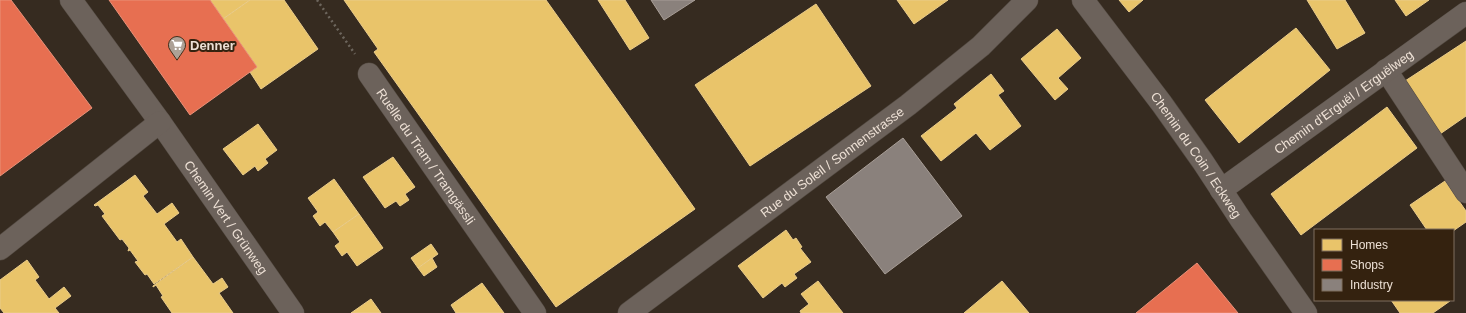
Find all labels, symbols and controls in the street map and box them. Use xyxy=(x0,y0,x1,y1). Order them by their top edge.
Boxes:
supermarket icon: Denner xyxy=(167,35,187,60)
place label: Denner xyxy=(190,38,235,53)
street label: Chemin d'Erguël / Erguëlweg xyxy=(1271,47,1416,157)
street label: Ruelle du Tram / Tramgässli xyxy=(373,86,478,227)
street label: Chemin du Coin / Eckweg xyxy=(1147,89,1245,221)
street label: Rue du Soleil / Sonnenstrasse xyxy=(757,104,907,221)
street label: Chemin Vert / Grünweg xyxy=(181,158,271,277)
legend xyxy=(1314,229,1454,301)
text: Homes xyxy=(1350,238,1388,252)
text: Shops xyxy=(1350,258,1384,272)
text: Industry xyxy=(1350,278,1393,292)

